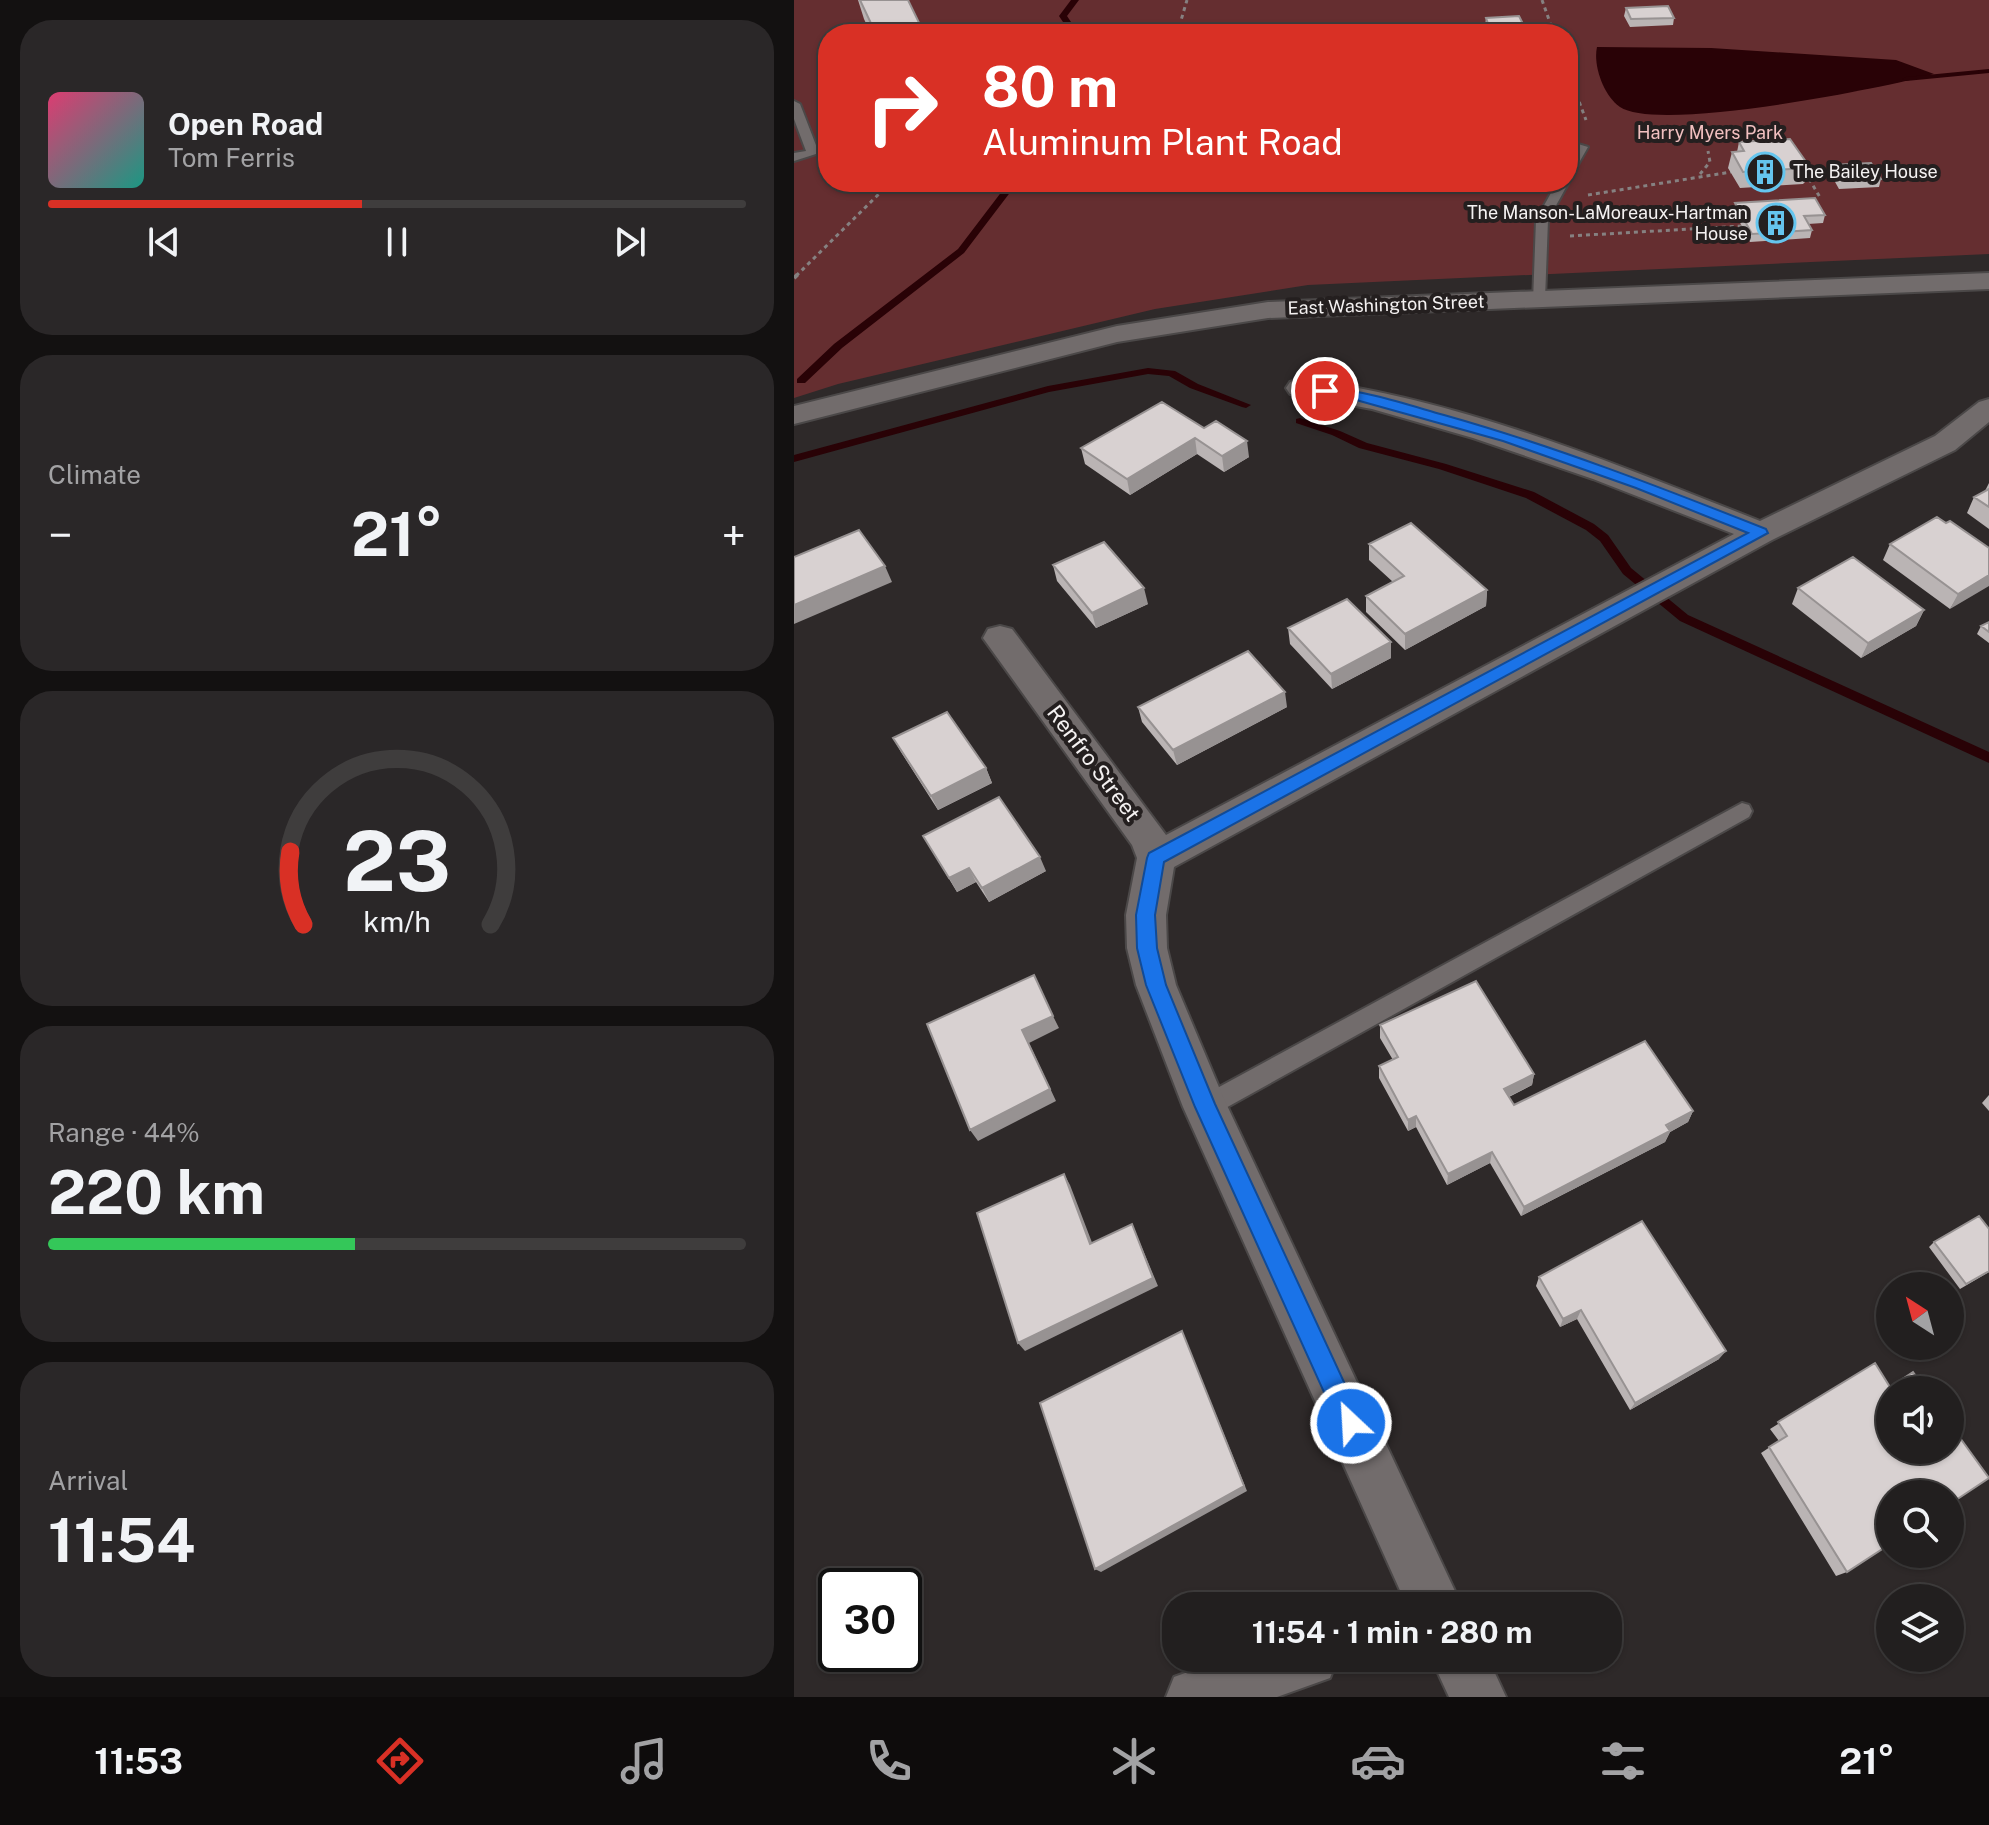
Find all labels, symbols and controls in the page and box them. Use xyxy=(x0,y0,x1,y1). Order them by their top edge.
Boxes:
text: 80 m xyxy=(982,54,1118,120)
icon: right xyxy=(850,56,954,160)
text: Open Road xyxy=(168,106,323,142)
text: Aluminum Plant Road xyxy=(982,121,1343,163)
park label: Harry Myers Park xyxy=(1637,122,1783,143)
text: Tom Ferris xyxy=(168,142,295,173)
building icon: The Bailey House xyxy=(1744,151,1786,193)
place label: The Bailey House xyxy=(1793,161,1938,182)
place label: The Manson-LaMoreaux-Hartman House xyxy=(1467,202,1748,244)
building icon: The Manson-LaMoreaux-Hartman House xyxy=(1755,202,1797,244)
icon: previous xyxy=(142,220,186,264)
icon: pause xyxy=(375,220,419,264)
icon: next xyxy=(608,220,652,264)
street label: East Washington Street xyxy=(1287,291,1485,318)
pin xyxy=(1291,357,1359,425)
icon: arrive xyxy=(1303,369,1347,413)
text: Climate xyxy=(48,459,141,490)
text: 21° xyxy=(351,499,443,570)
text: − xyxy=(48,509,72,561)
text: + xyxy=(722,509,746,561)
street label: Renfro Street xyxy=(1042,700,1146,826)
text: 23 xyxy=(343,811,451,909)
text: km/h xyxy=(363,905,431,938)
text: Range · 44% xyxy=(48,1117,200,1148)
text: 220 km xyxy=(48,1157,265,1228)
north arrow xyxy=(1876,1272,1964,1360)
map controls xyxy=(1876,1272,1964,1672)
button: sound xyxy=(1876,1376,1964,1464)
position arrow xyxy=(1309,1381,1393,1465)
text: Arrival xyxy=(48,1465,128,1496)
button: search xyxy=(1876,1480,1964,1568)
text: 11:54 xyxy=(48,1505,195,1576)
speed limit sign: 30 xyxy=(818,1568,922,1672)
button: layers xyxy=(1876,1584,1964,1672)
text: 11:54 · 1 min · 280 m xyxy=(1252,1614,1532,1650)
icon: directions xyxy=(372,1733,428,1789)
icon: music xyxy=(616,1733,672,1789)
icon: phone xyxy=(861,1733,917,1789)
icon: climate xyxy=(1106,1733,1162,1789)
icon: car xyxy=(1350,1733,1406,1789)
icon: filters xyxy=(1595,1733,1651,1789)
text: 11:53 xyxy=(94,1740,183,1782)
text: 21° xyxy=(1839,1740,1895,1782)

